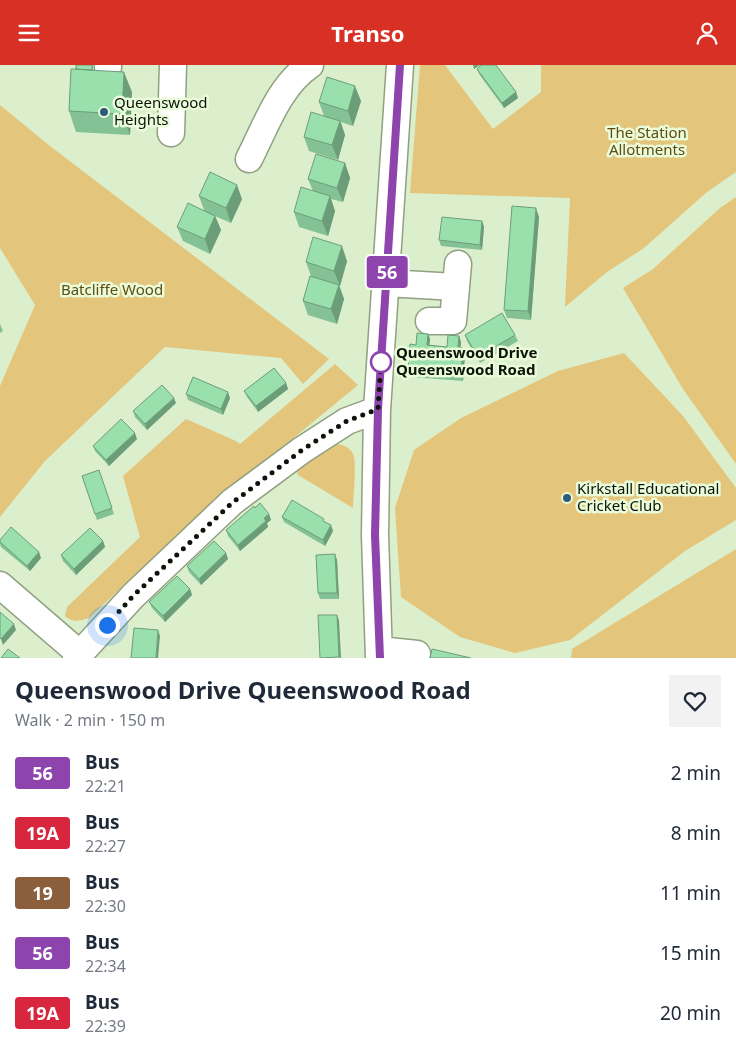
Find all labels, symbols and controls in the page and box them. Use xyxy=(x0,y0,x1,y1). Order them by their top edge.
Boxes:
text: Transo xyxy=(331,18,405,48)
icon: menu xyxy=(15,19,43,47)
icon: person xyxy=(693,19,721,47)
place label: Queenswood Heights xyxy=(114,92,208,129)
marker: Queenswood Heights xyxy=(98,106,110,118)
park label: The Station Allotments xyxy=(607,122,687,159)
line badge: 56 xyxy=(364,256,410,288)
text: 56 xyxy=(377,260,397,284)
park label: Batcliffe Wood xyxy=(61,279,163,299)
place label: Queenswood Drive Queenswood Road xyxy=(396,342,538,379)
marker: Queenswood Drive Queenswood Road xyxy=(370,351,392,373)
place label: Kirkstall Educational Cricket Club xyxy=(577,478,719,515)
marker: Kirkstall Educational Cricket Club xyxy=(561,492,573,504)
your location xyxy=(95,613,120,638)
text: Queenswood Drive Queenswood Road xyxy=(15,673,471,706)
button: heart xyxy=(669,675,721,727)
text: Walk · 2 min · 150 m xyxy=(15,709,165,731)
text: Bus xyxy=(85,749,120,775)
text: 2 min xyxy=(671,760,721,786)
text: 56 xyxy=(32,761,53,785)
text: 22:21 xyxy=(85,775,126,797)
text: Bus xyxy=(85,809,120,835)
text: 8 min xyxy=(671,820,721,846)
text: 19A xyxy=(26,821,59,845)
text: 22:27 xyxy=(85,835,126,857)
text: Bus xyxy=(85,869,120,895)
text: 11 min xyxy=(660,880,721,906)
text: 19 xyxy=(32,881,53,905)
text: 22:30 xyxy=(85,895,126,917)
text: Bus xyxy=(85,929,120,955)
text: 15 min xyxy=(660,940,721,966)
text: 56 xyxy=(32,941,53,965)
text: 22:34 xyxy=(85,955,126,977)
text: Bus xyxy=(85,989,120,1015)
text: 20 min xyxy=(660,1000,721,1026)
text: 19A xyxy=(26,1001,59,1025)
text: 22:39 xyxy=(85,1015,126,1037)

